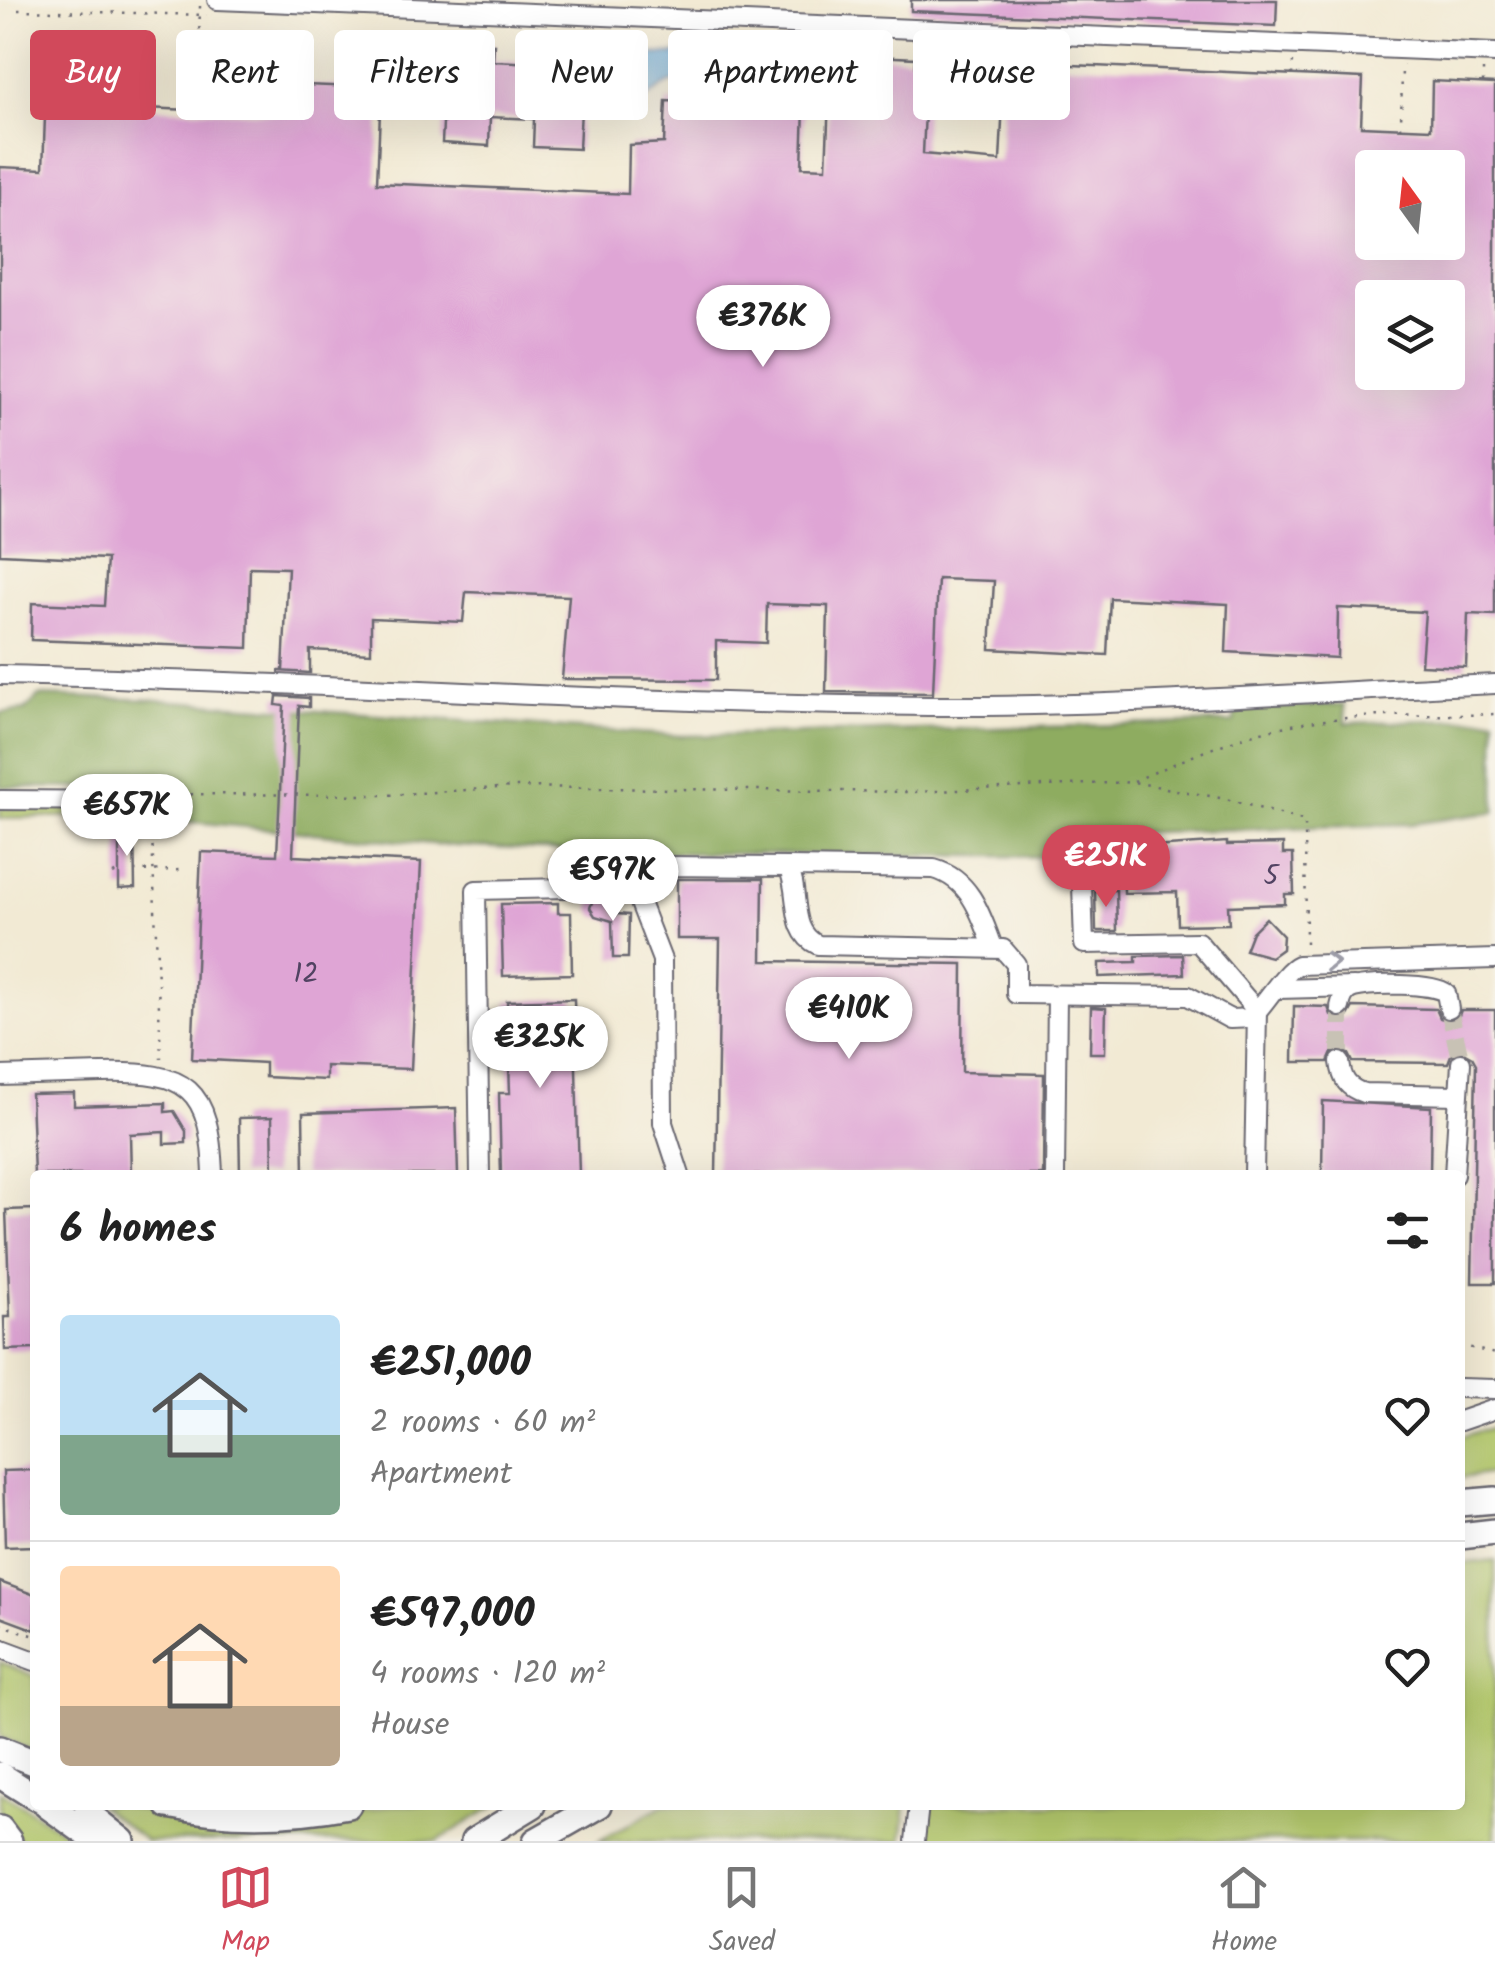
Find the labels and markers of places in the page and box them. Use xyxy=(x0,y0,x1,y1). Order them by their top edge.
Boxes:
pin: €376K xyxy=(693,285,833,370)
pin: €657K xyxy=(57,774,197,859)
pin: €251K xyxy=(1036,825,1176,910)
pin: €597K xyxy=(543,839,683,924)
pin: €410K xyxy=(779,977,919,1062)
pin: €325K xyxy=(470,1006,610,1091)

